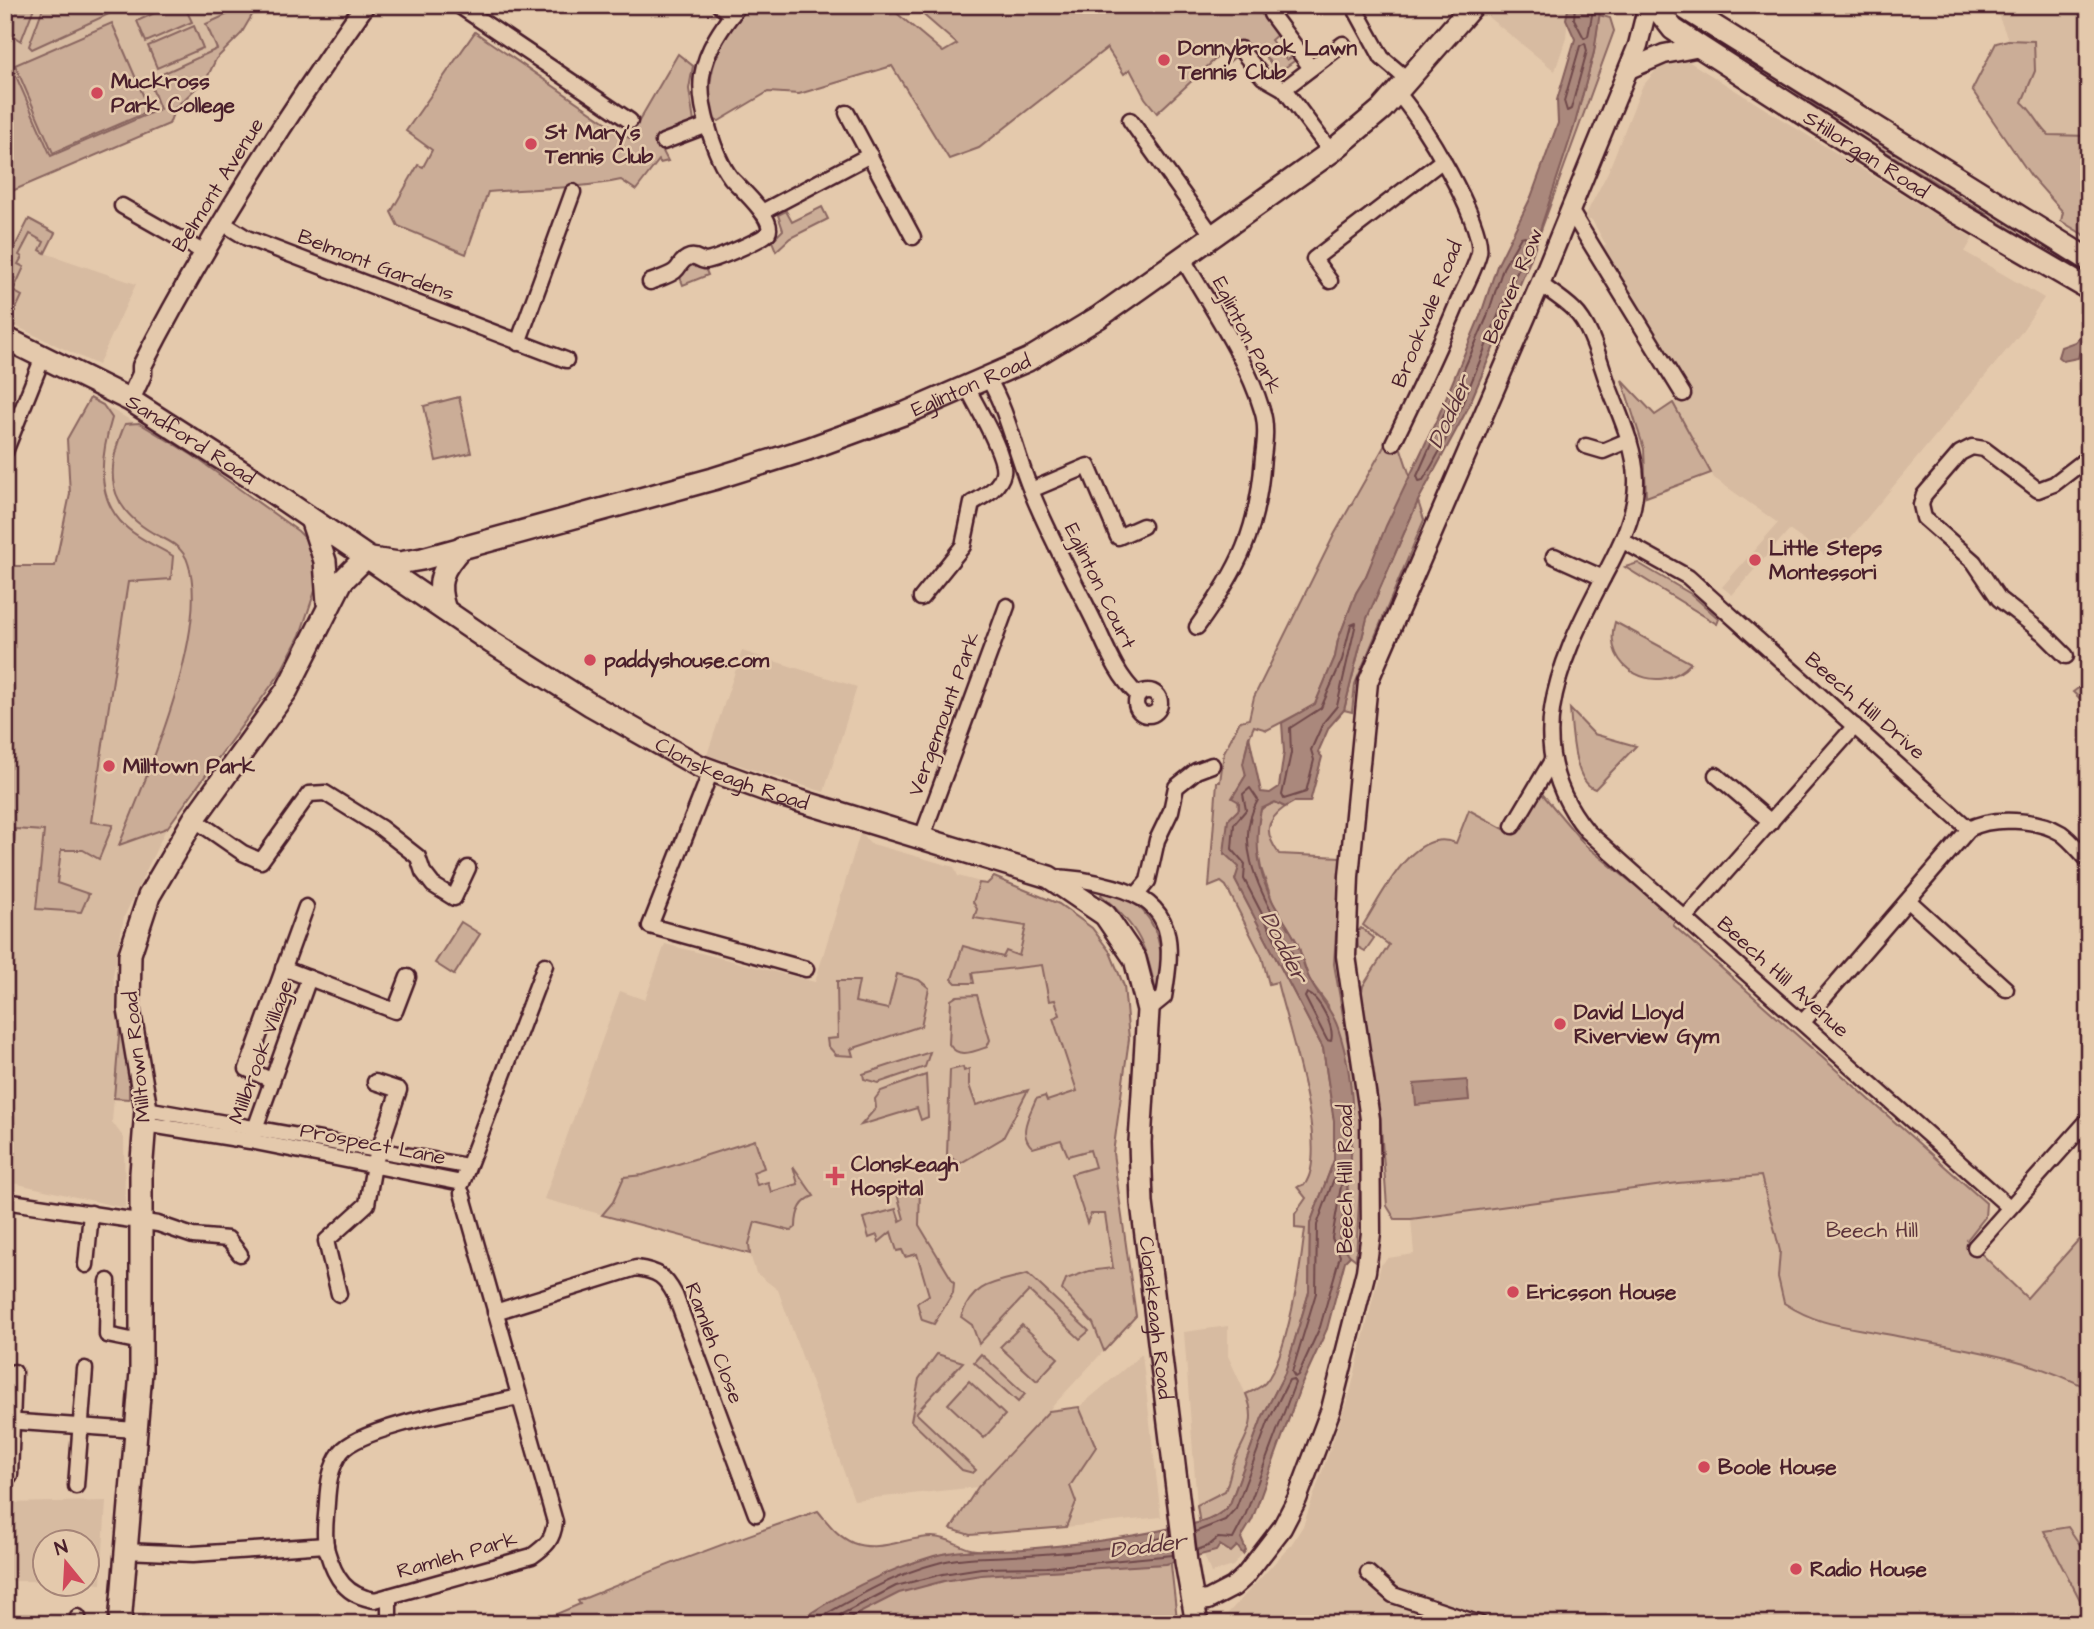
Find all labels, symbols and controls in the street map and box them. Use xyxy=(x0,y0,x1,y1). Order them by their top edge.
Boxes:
place label: Donnybrook Lawn Tennis Club xyxy=(1177,34,1357,87)
marker: Donnybrook Lawn Tennis Club xyxy=(1156,52,1172,68)
place label: Muckross Park College xyxy=(111,67,235,122)
marker: Muckross Park College xyxy=(89,85,105,101)
street label: Stillorgan Road xyxy=(1798,103,1935,205)
street label: Belmont Avenue xyxy=(165,112,271,258)
place label: St Mary's Tennis Club xyxy=(544,118,653,171)
marker: St Mary's Tennis Club xyxy=(523,136,539,152)
street label: Belmont Gardens xyxy=(294,222,458,308)
street label: Beaver Row xyxy=(1476,224,1550,348)
street label: Brookvale Road xyxy=(1384,236,1470,392)
street label: Eglinton Park xyxy=(1203,271,1289,400)
street label: Eglinton Road xyxy=(906,346,1035,424)
water label: Dodder xyxy=(1419,368,1482,453)
street label: Sandford Road xyxy=(121,387,262,492)
street label: Eglinton Court xyxy=(1055,518,1143,655)
place label: Little Steps Montessori xyxy=(1769,534,1883,587)
marker: Little Steps Montessori xyxy=(1747,552,1763,568)
street label: Vergemount Park xyxy=(901,628,989,801)
street label: Beech Hill Drive xyxy=(1798,645,1932,767)
place label: paddyshouse.com xyxy=(604,646,770,678)
marker: paddyshouse.com xyxy=(582,652,598,668)
street label: Clonskeagh Road xyxy=(650,730,813,817)
place label: Milltown Park xyxy=(123,752,255,781)
marker: Milltown Park xyxy=(101,758,117,774)
water label: Dodder xyxy=(1252,906,1317,990)
street label: Beech Hill Avenue xyxy=(1711,910,1855,1044)
street label: Millbrook Village xyxy=(222,976,302,1129)
street label: Milltown Road xyxy=(116,990,158,1124)
place label: David Lloyd Riverview Gym xyxy=(1574,998,1720,1054)
marker: David Lloyd Riverview Gym xyxy=(1552,1016,1568,1032)
street label: Beech Hill Road xyxy=(1331,1104,1360,1253)
street label: Prospect Lane xyxy=(298,1116,448,1173)
place label: Clonskeagh Hospital xyxy=(851,1150,959,1204)
marker: Clonskeagh Hospital xyxy=(825,1166,845,1186)
park label: Beech Hill xyxy=(1826,1216,1918,1245)
street label: Clonskeagh Road xyxy=(1132,1235,1180,1401)
street label: Ramleh Close xyxy=(678,1278,750,1408)
place label: Ericsson House xyxy=(1527,1278,1677,1307)
marker: Ericsson House xyxy=(1505,1284,1521,1300)
place label: Boole House xyxy=(1718,1453,1837,1482)
marker: Boole House xyxy=(1696,1459,1712,1475)
street label: Ramleh Park xyxy=(393,1524,521,1586)
water label: Dodder xyxy=(1108,1525,1190,1567)
north arrow xyxy=(32,1528,102,1598)
text: N xyxy=(51,1534,71,1563)
place label: Radio House xyxy=(1810,1555,1928,1584)
marker: Radio House xyxy=(1788,1561,1804,1577)

